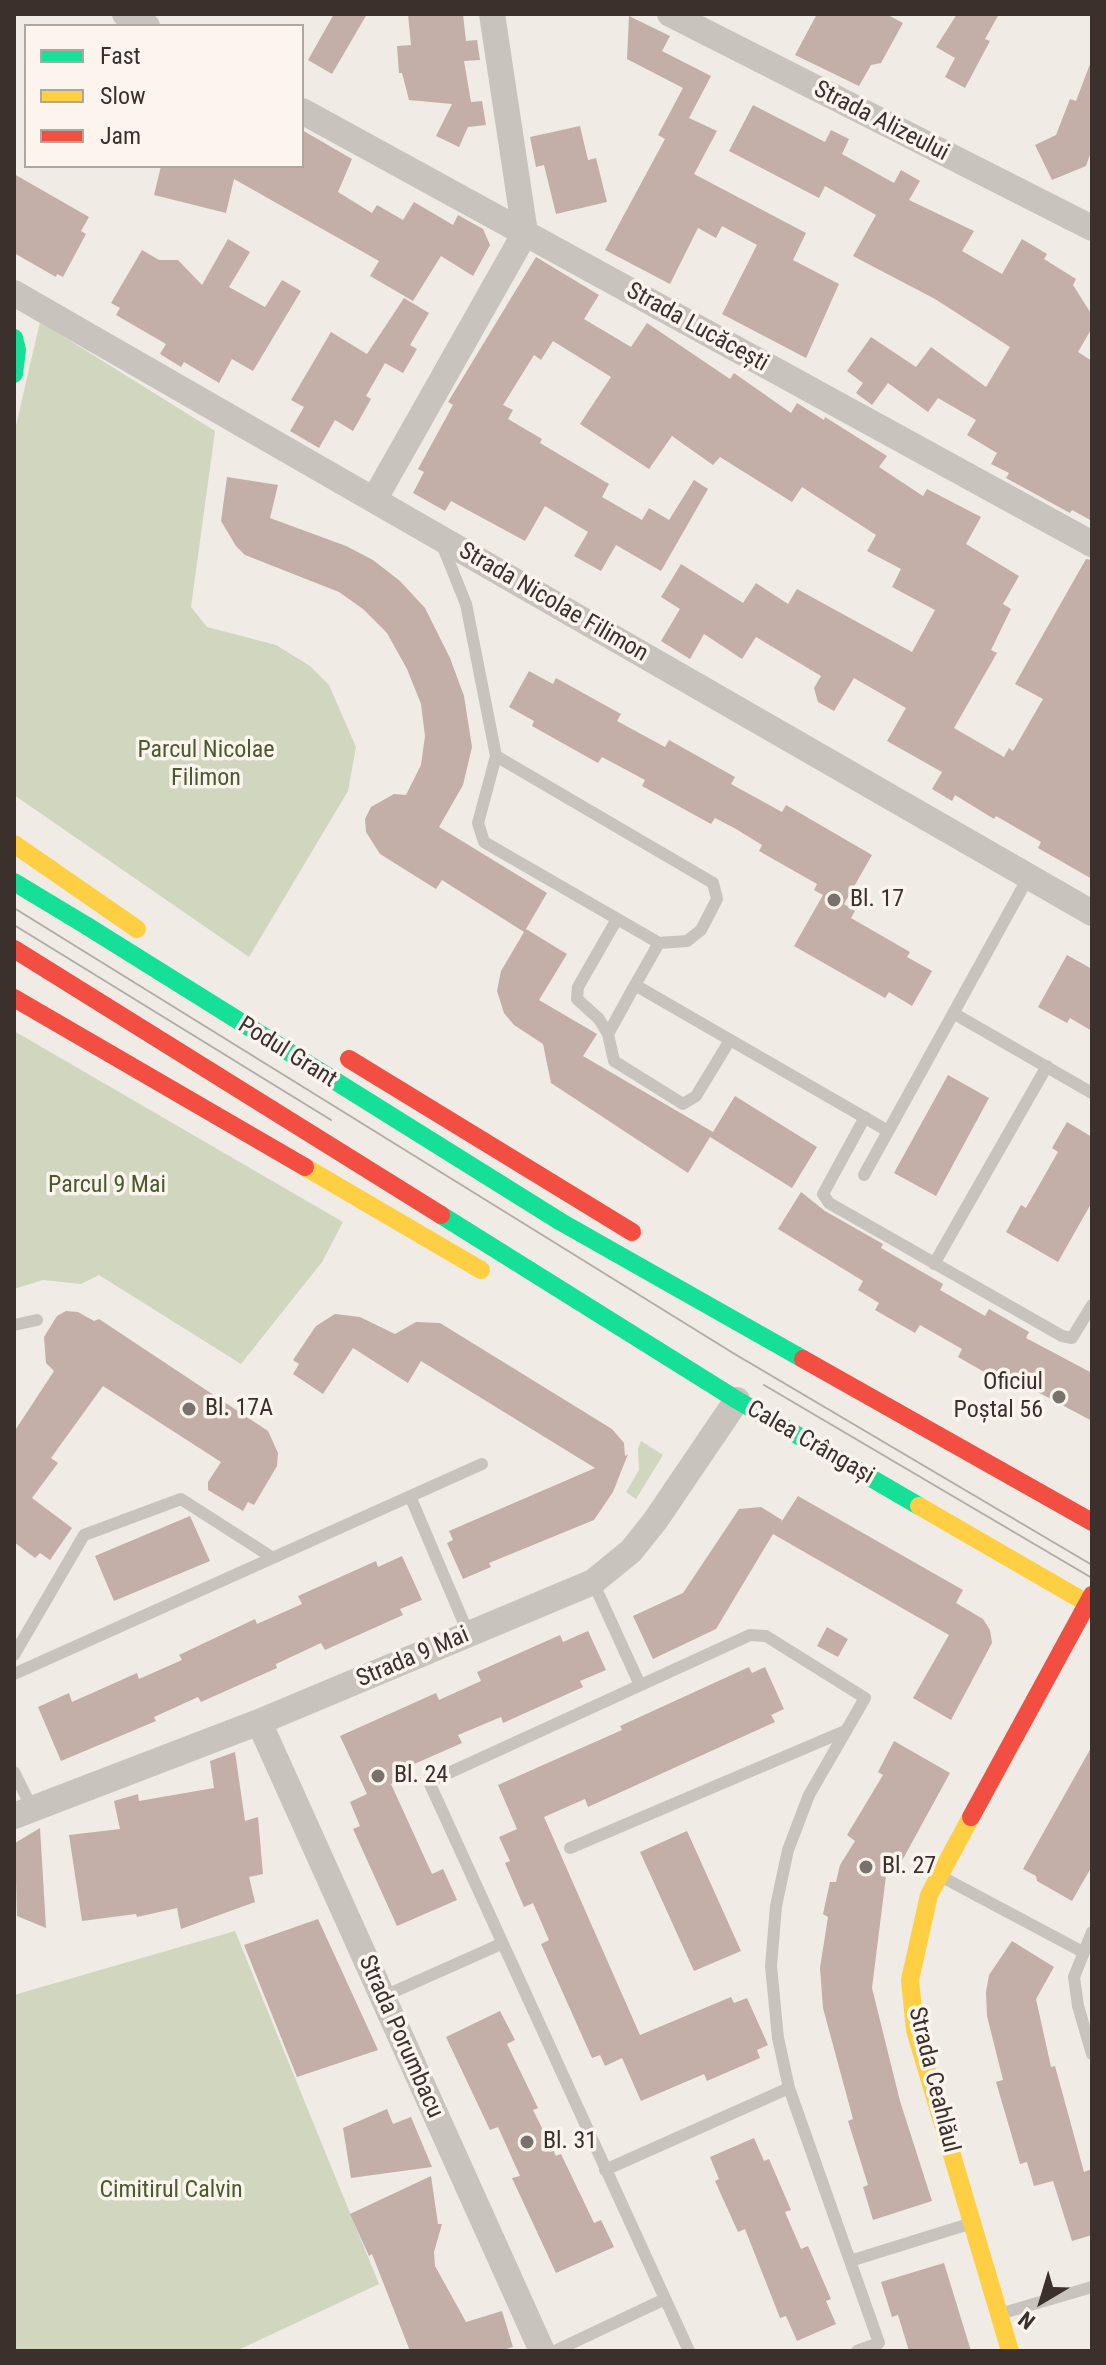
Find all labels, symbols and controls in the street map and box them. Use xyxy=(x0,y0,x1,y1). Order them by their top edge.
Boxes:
legend xyxy=(24,24,304,168)
text: Fast xyxy=(100,42,141,70)
street label: Strada Alizeului xyxy=(809,76,953,168)
text: Slow xyxy=(100,82,146,110)
text: Jam xyxy=(100,122,141,150)
street label: Strada Lucăcești xyxy=(621,277,773,379)
street label: Strada Nicolae Filimon xyxy=(453,537,653,669)
park label: Parcul Nicolae Filimon xyxy=(137,737,275,793)
place label: Bl. 17 xyxy=(850,886,904,914)
marker: Bl. 17 xyxy=(825,891,843,909)
street label: Podul Grant xyxy=(232,1011,342,1095)
park label: Parcul 9 Mai xyxy=(48,1172,166,1200)
place label: Oficiul Poștal 56 xyxy=(954,1369,1043,1425)
marker: Oficiul Poștal 56 xyxy=(1050,1388,1068,1406)
place label: Bl. 17A xyxy=(205,1395,273,1423)
street label: Calea Crângași xyxy=(741,1395,879,1491)
marker: Bl. 17A xyxy=(180,1400,198,1418)
street label: Strada 9 Mai xyxy=(352,1621,474,1695)
place label: Bl. 24 xyxy=(394,1762,448,1790)
marker: Bl. 24 xyxy=(369,1767,387,1785)
place label: Bl. 27 xyxy=(882,1853,936,1881)
marker: Bl. 27 xyxy=(857,1858,875,1876)
street label: Strada Porumbacu xyxy=(351,1951,449,2123)
street label: Strada Ceahlăul xyxy=(901,2004,965,2156)
place label: Bl. 31 xyxy=(543,2128,597,2156)
marker: Bl. 31 xyxy=(518,2133,536,2151)
park label: Cimitirul Calvin xyxy=(99,2177,243,2205)
north arrow xyxy=(1002,2261,1082,2341)
text: N xyxy=(1014,2306,1040,2334)

